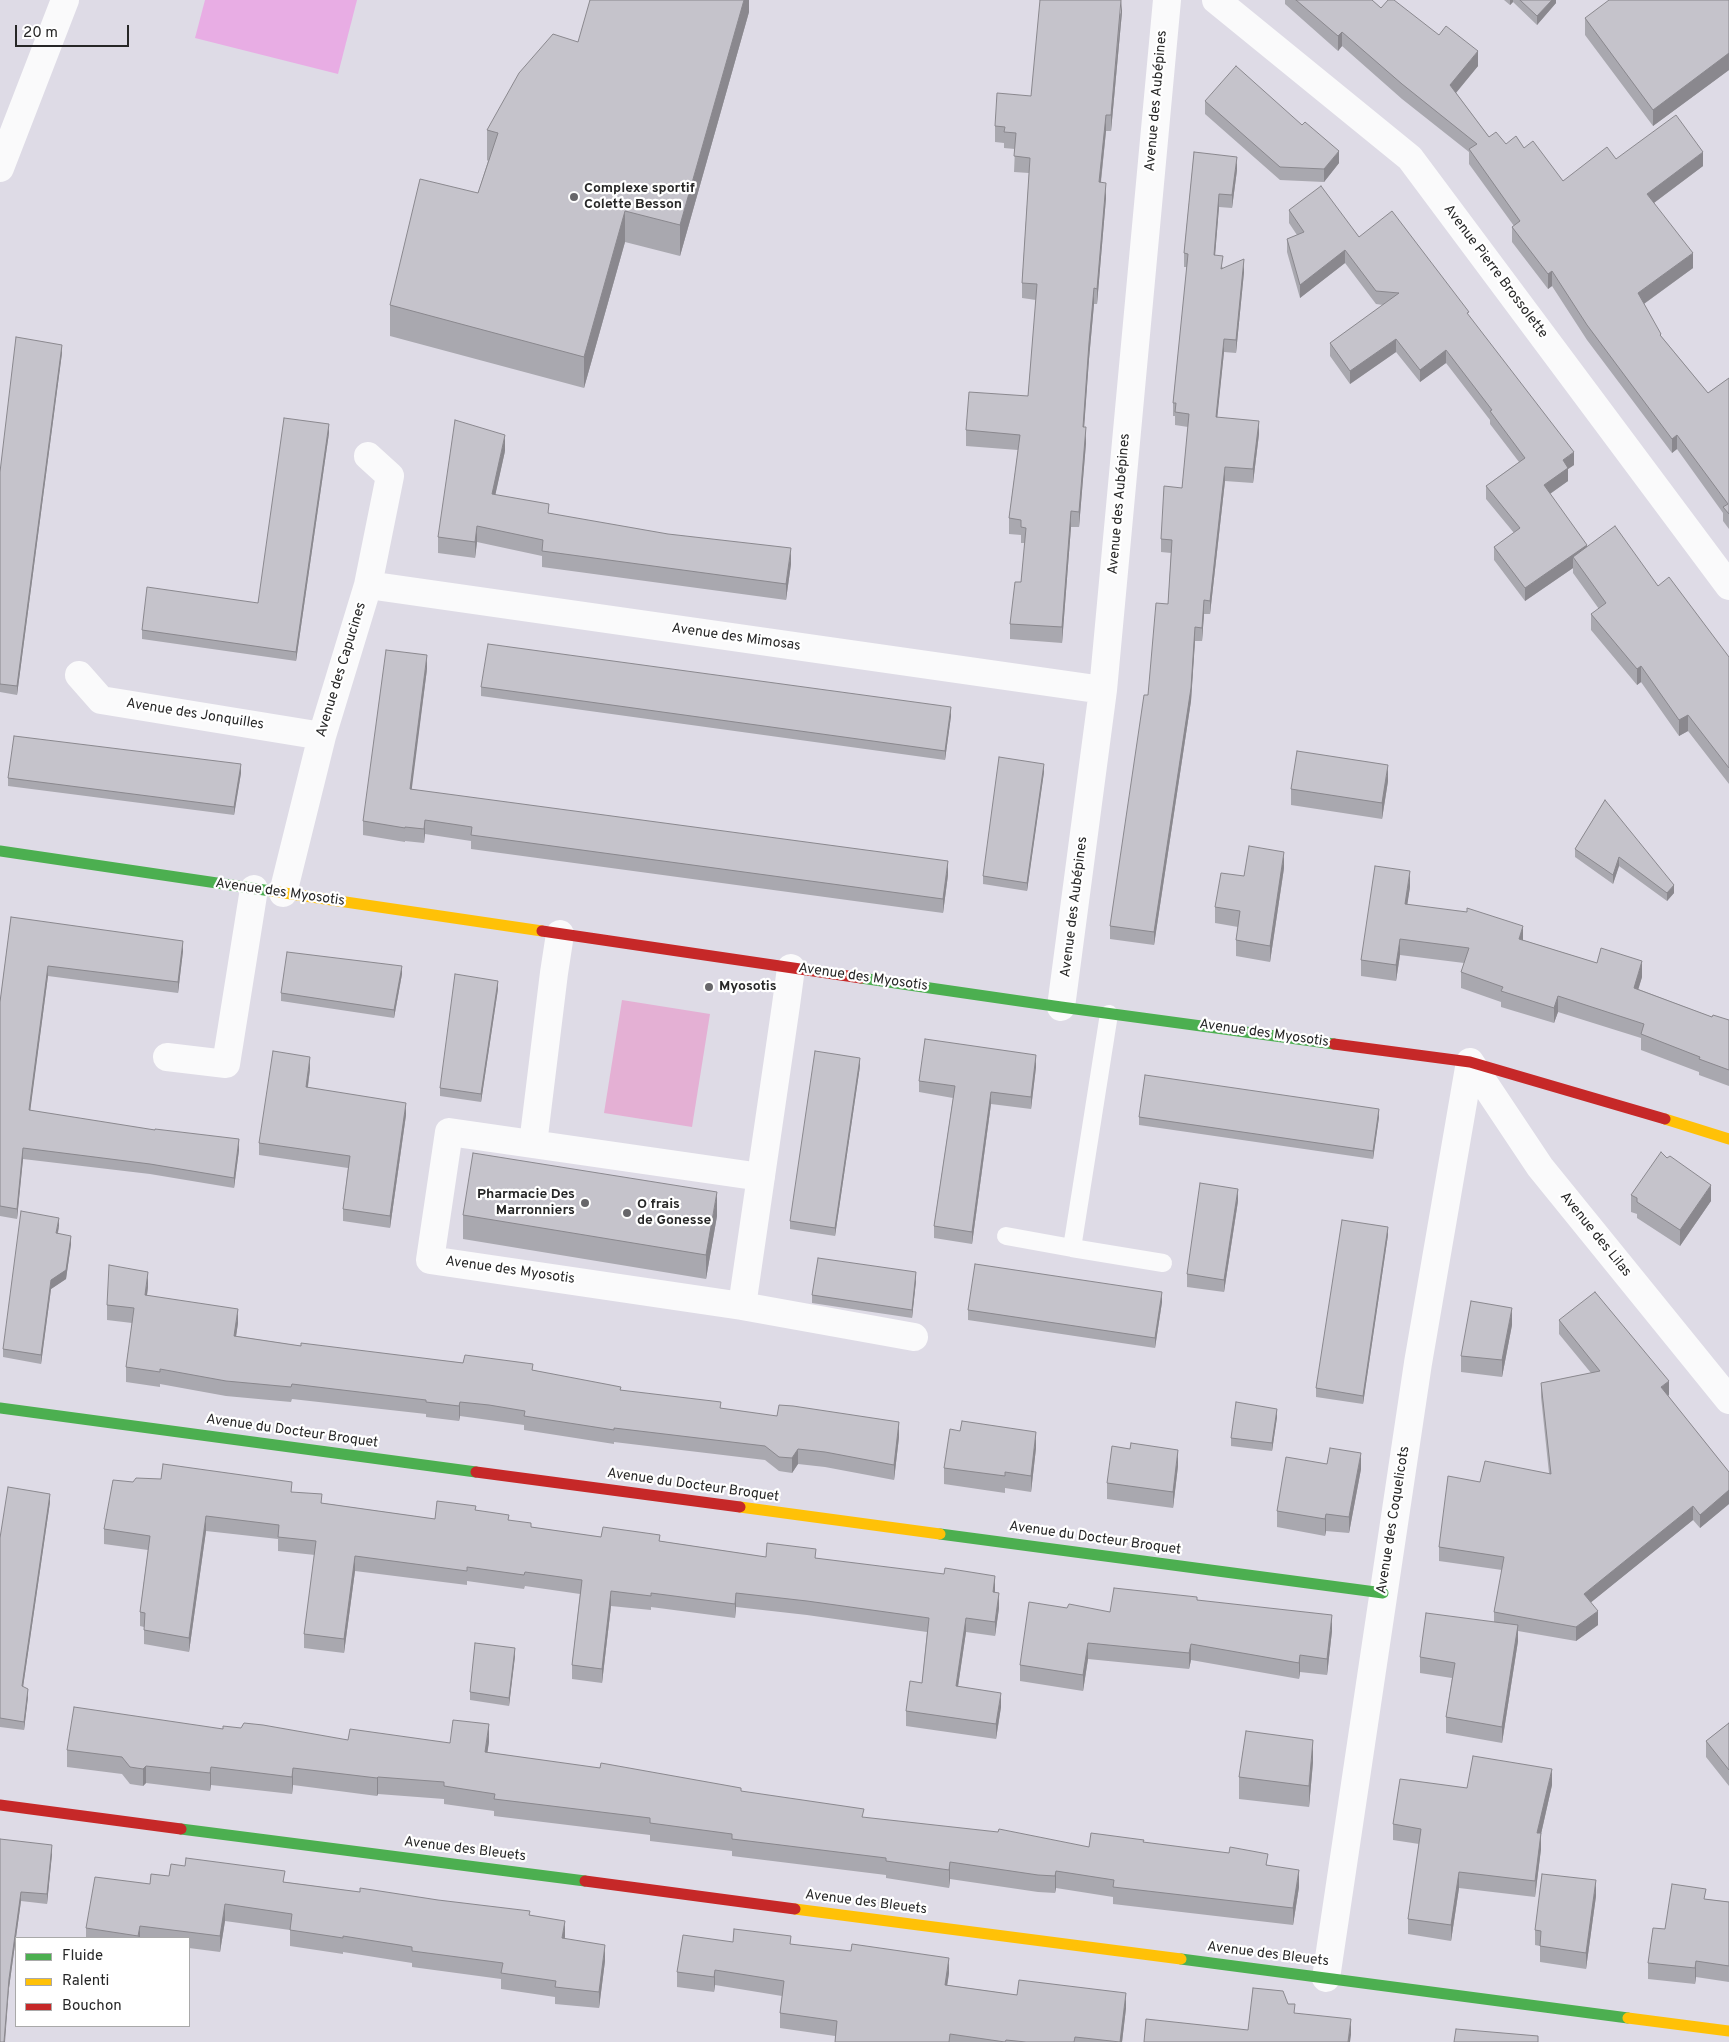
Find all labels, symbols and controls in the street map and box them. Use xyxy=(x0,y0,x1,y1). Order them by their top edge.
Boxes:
scale bar xyxy=(18,15,131,47)
text: 20 m xyxy=(23,24,58,43)
street label: Avenue des Aubépines xyxy=(1142,30,1172,172)
place label: Complexe sportif Colette Besson xyxy=(584,181,695,213)
marker: Complexe sportif Colette Besson xyxy=(568,191,580,203)
street label: Avenue Pierre Brossolette xyxy=(1439,202,1551,342)
street label: Avenue des Aubépines xyxy=(1105,433,1135,575)
street label: Avenue des Capucines xyxy=(313,601,371,739)
street label: Avenue des Mimosas xyxy=(670,621,802,655)
street label: Avenue des Jonquilles xyxy=(125,696,265,734)
street label: Avenue des Aubépines xyxy=(1058,836,1092,978)
street label: Avenue des Myosotis xyxy=(214,876,346,910)
street label: Avenue des Myosotis xyxy=(797,961,929,995)
place label: Myosotis xyxy=(719,979,777,995)
marker: Myosotis xyxy=(703,981,715,993)
street label: Avenue des Myosotis xyxy=(1198,1017,1330,1051)
place label: Pharmacie Des Marronniers xyxy=(477,1187,575,1220)
street label: Avenue des Lilas xyxy=(1556,1189,1634,1281)
marker: Pharmacie Des Marronniers xyxy=(579,1197,591,1209)
place label: O frais de Gonesse xyxy=(637,1197,711,1230)
marker: O frais de Gonesse xyxy=(621,1207,633,1219)
street label: Avenue des Myosotis xyxy=(444,1254,576,1288)
street label: Avenue du Docteur Broquet xyxy=(205,1412,379,1452)
street label: Avenue des Coquelicots xyxy=(1374,1445,1414,1595)
street label: Avenue du Docteur Broquet xyxy=(606,1466,780,1506)
street label: Avenue du Docteur Broquet xyxy=(1008,1519,1182,1559)
street label: Avenue des Bleuets xyxy=(403,1834,527,1866)
street label: Avenue des Bleuets xyxy=(804,1887,928,1919)
legend xyxy=(15,1937,190,2027)
street label: Avenue des Bleuets xyxy=(1206,1939,1330,1971)
text: Fluide xyxy=(62,1947,103,1966)
text: Ralenti xyxy=(62,1972,109,1991)
text: Bouchon xyxy=(62,1997,122,2016)

